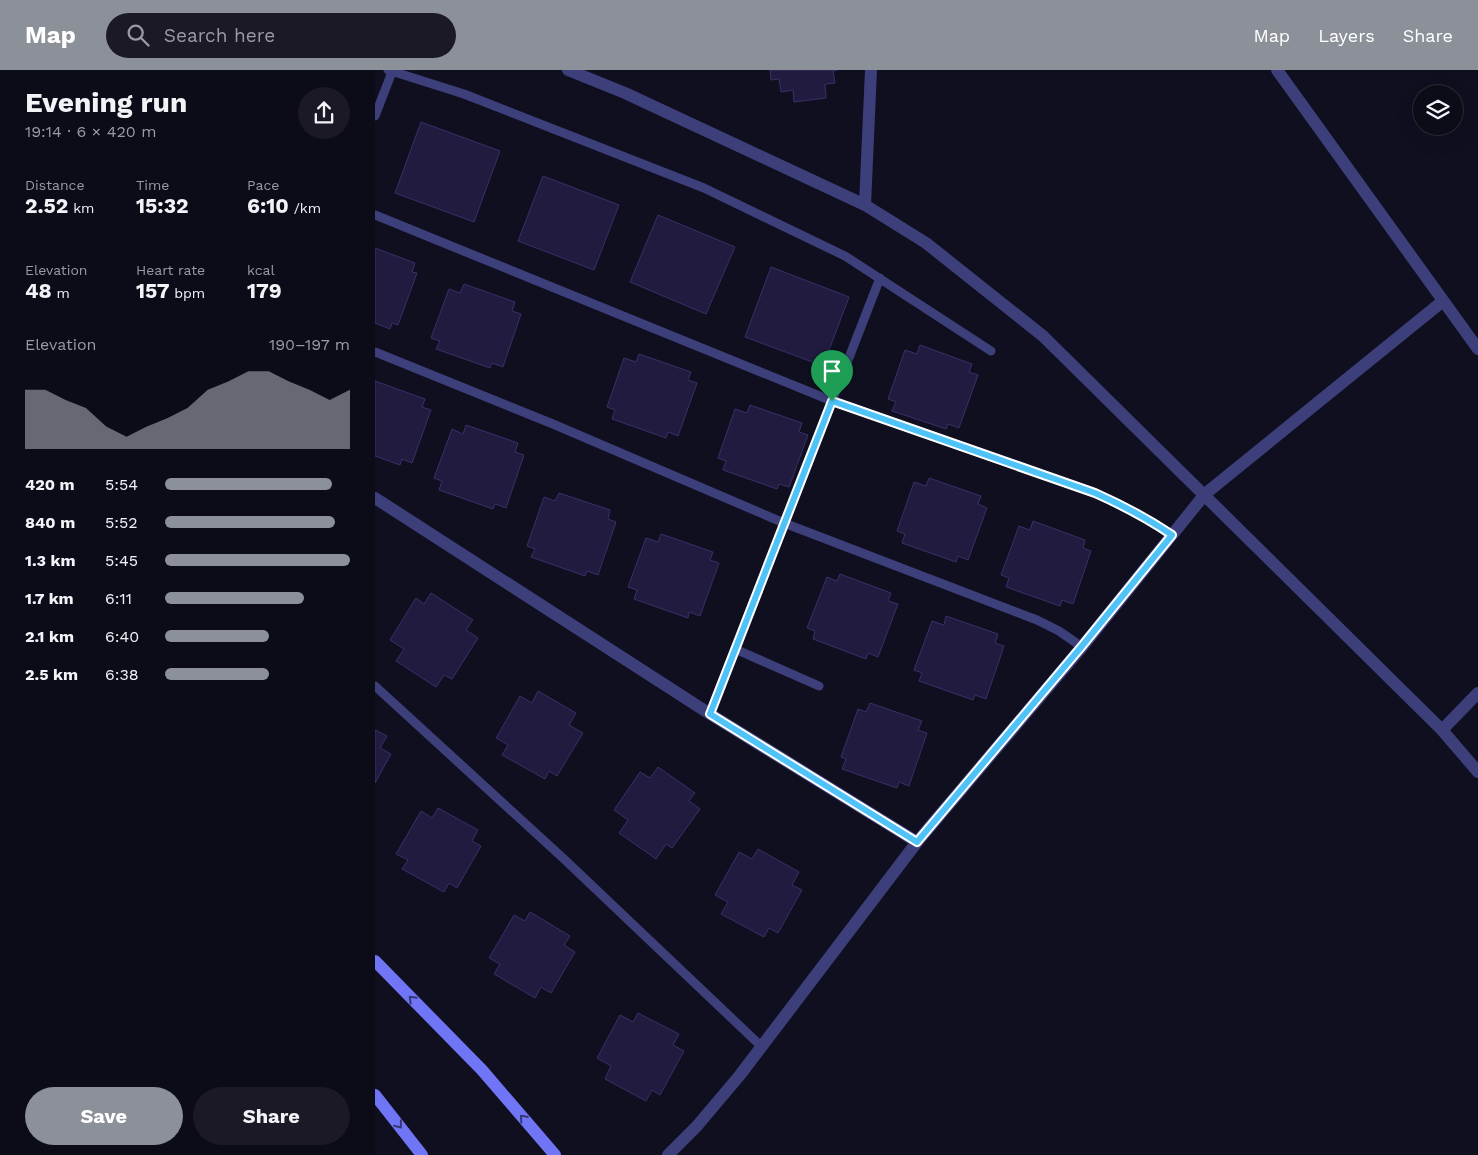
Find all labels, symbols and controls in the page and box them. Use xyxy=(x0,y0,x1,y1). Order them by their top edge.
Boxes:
search box xyxy=(106,13,456,58)
text: Map xyxy=(25,21,76,49)
icon: search xyxy=(124,21,152,49)
text: Search here xyxy=(164,24,275,47)
text: Map xyxy=(1253,25,1290,46)
text: Layers xyxy=(1318,25,1375,46)
text: Share xyxy=(1403,25,1453,46)
map controls xyxy=(1413,85,1463,135)
button: layers xyxy=(1413,85,1463,135)
text: Evening run xyxy=(25,86,187,119)
button: share xyxy=(298,87,350,139)
text: 19:14 · 6 × 420 m xyxy=(25,122,156,141)
text: Distance xyxy=(25,177,85,193)
text: Time xyxy=(136,177,169,193)
text: Pace xyxy=(247,177,279,193)
text: 2.52 xyxy=(25,193,68,218)
text: 15:32 xyxy=(136,193,189,218)
text: 6:10 xyxy=(247,193,289,218)
text: km xyxy=(68,200,94,216)
text: /km xyxy=(289,200,321,216)
text: Elevation xyxy=(25,262,88,278)
text: Heart rate xyxy=(136,262,205,278)
text: kcal xyxy=(247,262,275,278)
text: 48 xyxy=(25,278,52,303)
text: 157 xyxy=(136,278,169,303)
text: 179 xyxy=(247,278,282,303)
text: m xyxy=(52,285,70,301)
text: bpm xyxy=(169,285,205,301)
text: Elevation xyxy=(25,335,96,354)
text: 190–197 m xyxy=(269,335,350,354)
pin xyxy=(811,350,853,401)
icon: arrive xyxy=(818,357,846,385)
text: 420 m xyxy=(25,475,75,494)
text: 5:54 xyxy=(105,475,138,494)
text: 840 m xyxy=(25,513,75,532)
text: 5:52 xyxy=(105,513,138,532)
text: 1.3 km xyxy=(25,551,76,570)
text: 5:45 xyxy=(105,551,138,570)
text: 1.7 km xyxy=(25,589,74,608)
text: 6:11 xyxy=(105,589,132,608)
text: 2.1 km xyxy=(25,627,74,646)
text: 6:40 xyxy=(105,627,139,646)
text: 2.5 km xyxy=(25,665,78,684)
text: 6:38 xyxy=(105,665,139,684)
one-way arrow xyxy=(409,996,418,1005)
button: Save xyxy=(25,1087,183,1145)
button: Share xyxy=(193,1087,350,1145)
one-way arrow xyxy=(520,1115,529,1124)
one-way arrow xyxy=(393,1119,401,1128)

